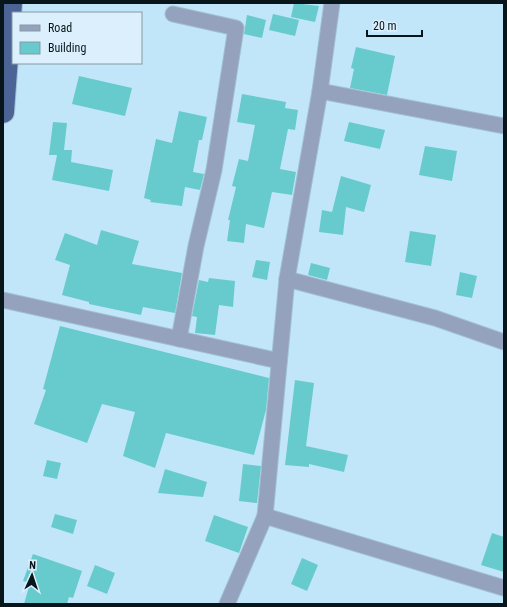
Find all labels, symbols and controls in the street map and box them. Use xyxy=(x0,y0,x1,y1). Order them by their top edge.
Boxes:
legend xyxy=(12,12,142,64)
scale bar xyxy=(367,12,422,38)
text: 20 m xyxy=(373,19,397,33)
text: Road xyxy=(48,21,72,35)
text: Building xyxy=(48,41,86,55)
north arrow xyxy=(12,555,52,595)
text: N xyxy=(29,559,36,572)

